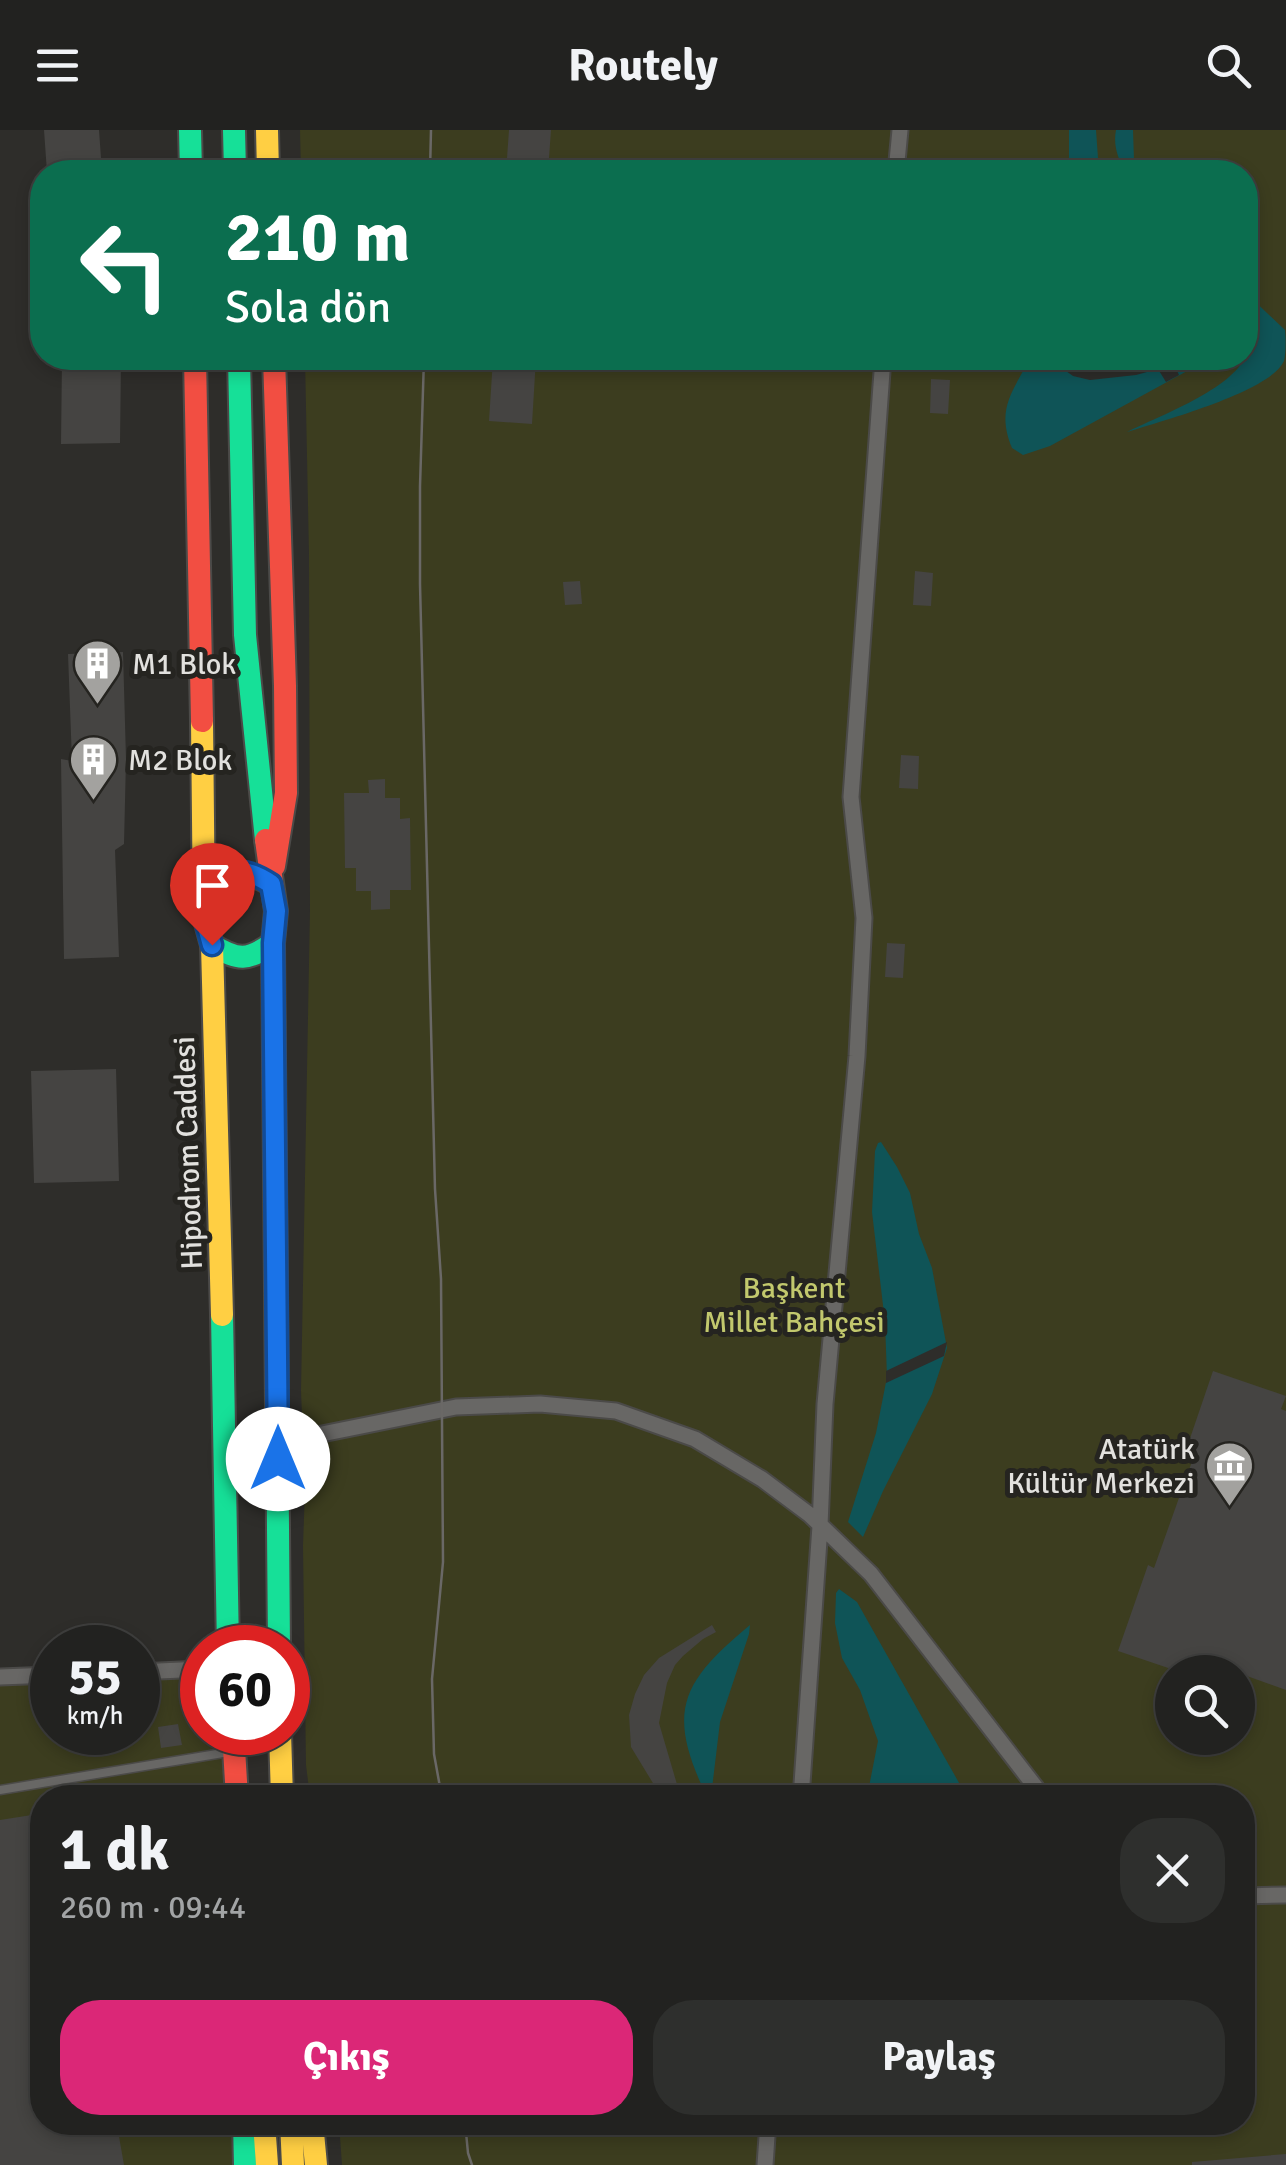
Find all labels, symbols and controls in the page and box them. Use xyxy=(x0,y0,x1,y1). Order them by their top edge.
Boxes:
icon: menu xyxy=(30,38,85,93)
text: Routely xyxy=(568,38,718,93)
icon: search xyxy=(1201,38,1256,93)
text: 210 m xyxy=(225,194,410,280)
icon: left xyxy=(60,200,190,330)
text: Sola dön xyxy=(225,280,391,335)
building icon: M1 Blok xyxy=(71,638,123,706)
place label: M1 Blok xyxy=(132,646,236,683)
building icon: M2 Blok xyxy=(67,734,119,802)
place label: M2 Blok xyxy=(128,742,232,779)
pin xyxy=(170,843,255,946)
icon: arrive xyxy=(185,858,240,913)
street label: Hipodrom Caddesi xyxy=(166,1036,211,1270)
park label: Başkent Millet Bahçesi xyxy=(703,1270,885,1341)
position arrow xyxy=(226,1407,330,1511)
place label: Atatürk Kültür Merkezi xyxy=(1007,1431,1195,1502)
museum icon: Atatürk Kültür Merkezi xyxy=(1204,1440,1256,1508)
speed limit sign: 60 xyxy=(180,1625,310,1755)
text: 55 xyxy=(68,1647,122,1709)
map controls xyxy=(1155,1655,1255,1755)
button: search xyxy=(1155,1655,1255,1755)
text: km/h xyxy=(67,1700,123,1731)
text: 1 dk xyxy=(60,1813,169,1887)
button: close xyxy=(1120,1818,1225,1923)
text: 260 m · 09:44 xyxy=(60,1888,246,1927)
button: Çıkış xyxy=(60,2000,633,2115)
button: Paylaş xyxy=(653,2000,1225,2115)

